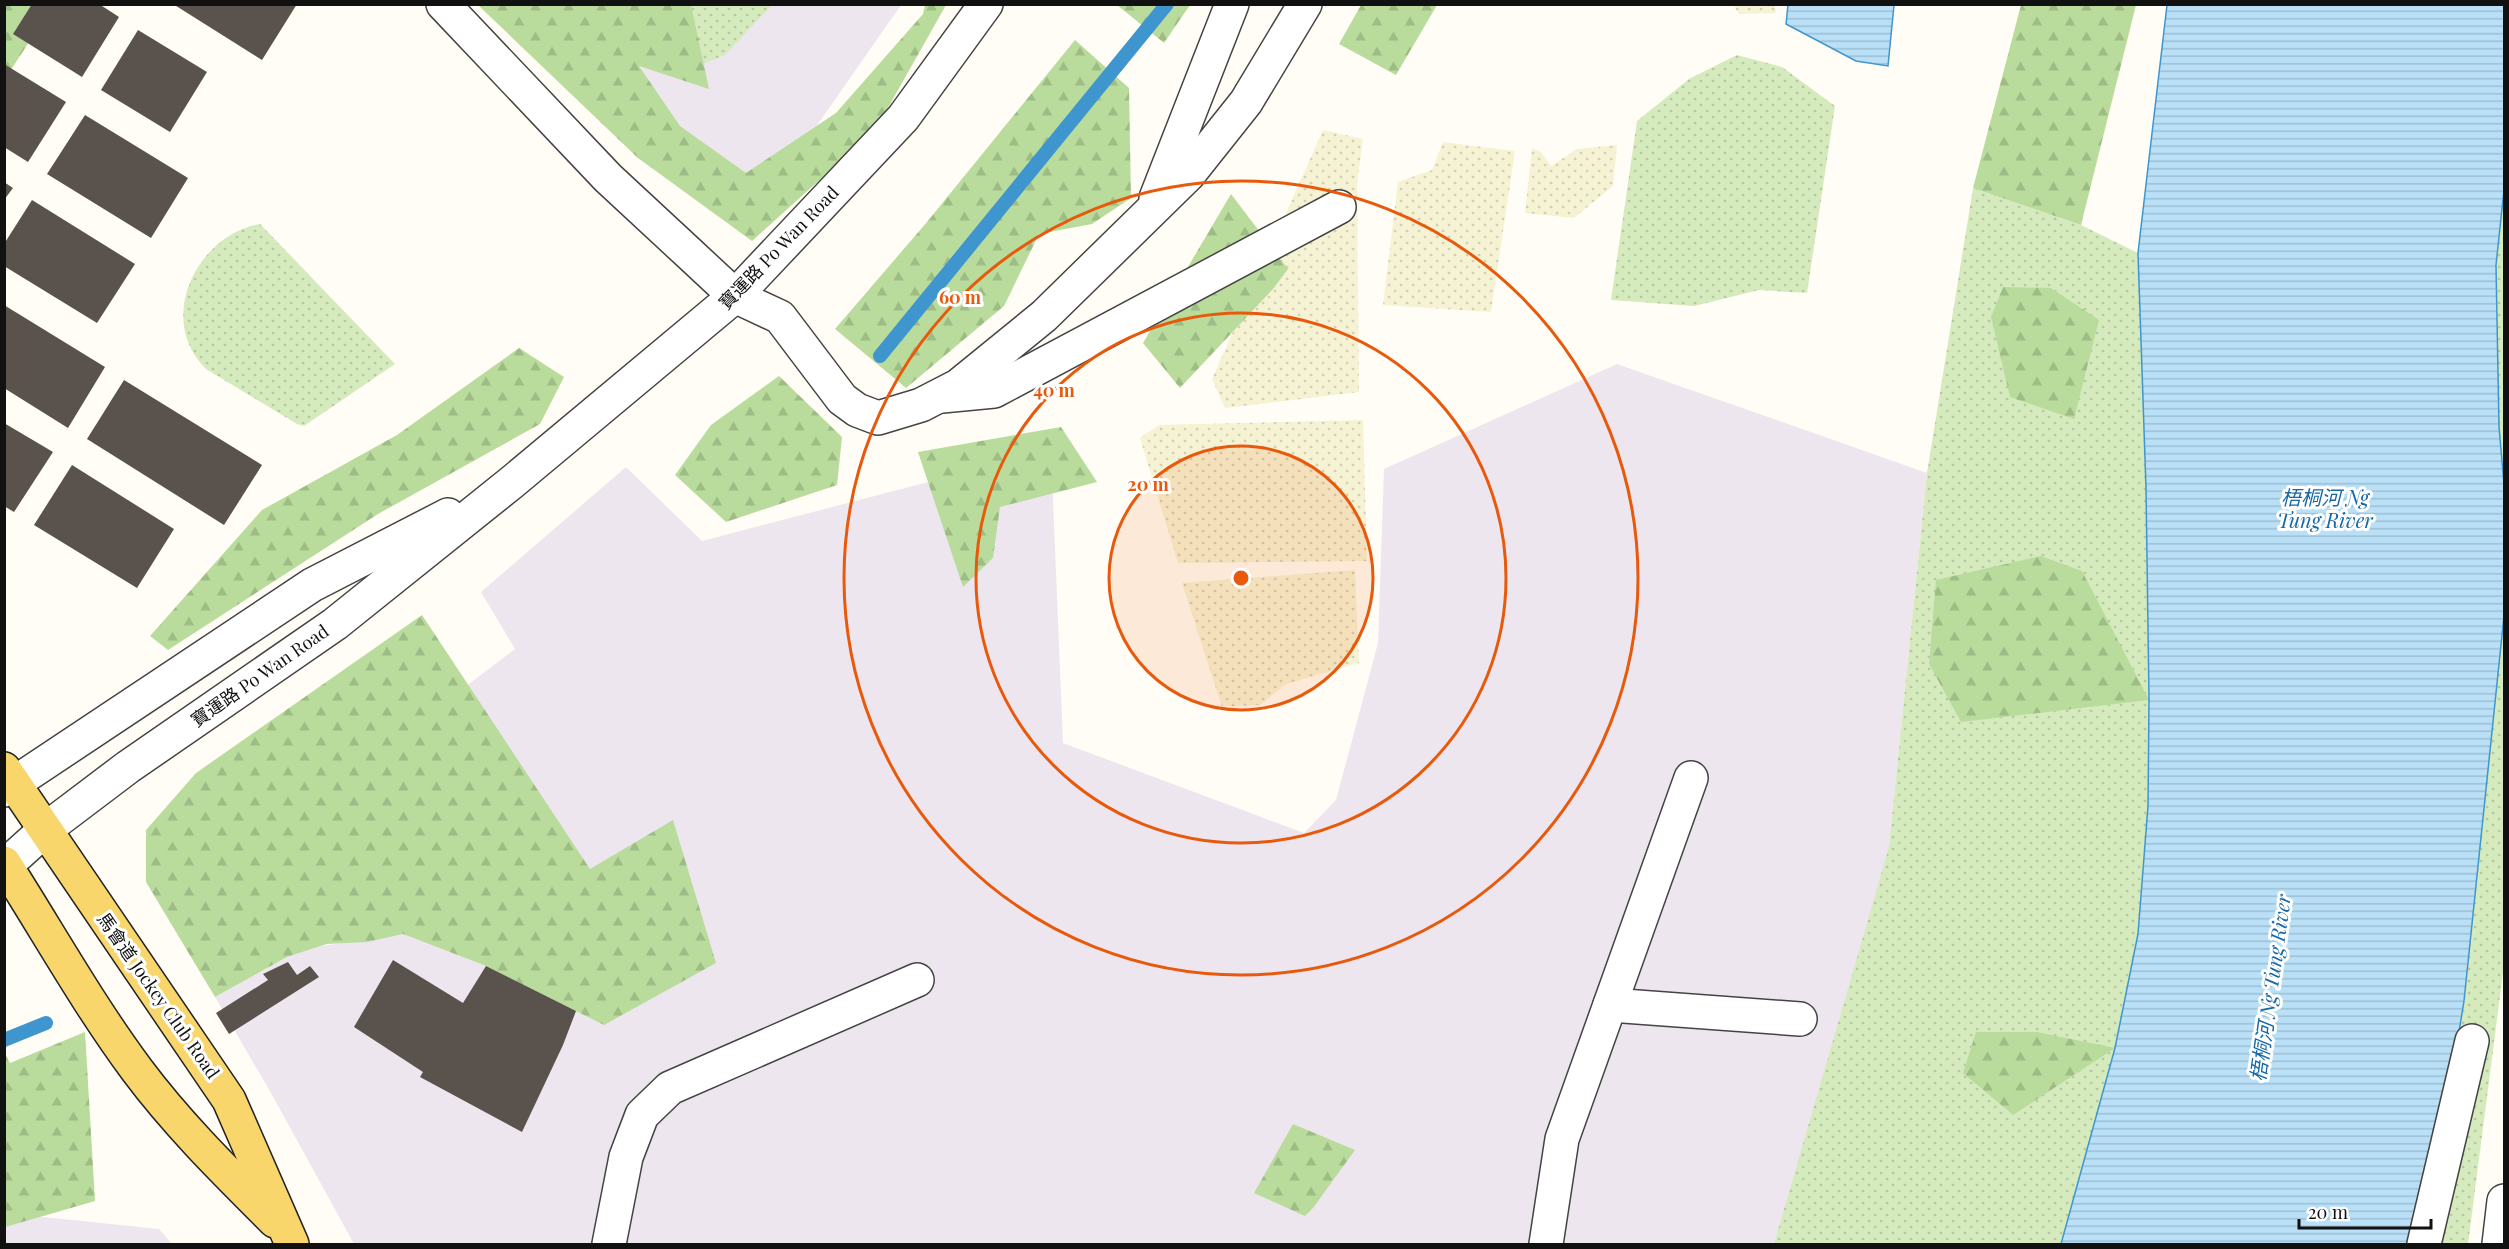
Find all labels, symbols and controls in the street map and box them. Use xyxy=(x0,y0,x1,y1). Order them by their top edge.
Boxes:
street label: 寶運路 Po Wan Road xyxy=(713,180,844,314)
text: 60 m xyxy=(939,285,982,309)
text: 40 m xyxy=(1033,378,1076,402)
text: 20 m xyxy=(1127,472,1169,496)
water label: 梧桐河 Ng Tung River xyxy=(2277,483,2374,533)
centre of rings xyxy=(1231,568,1251,588)
street label: 寶運路 Po Wan Road xyxy=(186,618,334,732)
water label: 梧桐河 Ng Tung River xyxy=(2243,891,2296,1083)
street label: 馬會道 Jockey Club Road xyxy=(92,908,226,1084)
scale bar xyxy=(2299,1192,2431,1230)
text: 20 m xyxy=(2308,1200,2348,1224)

